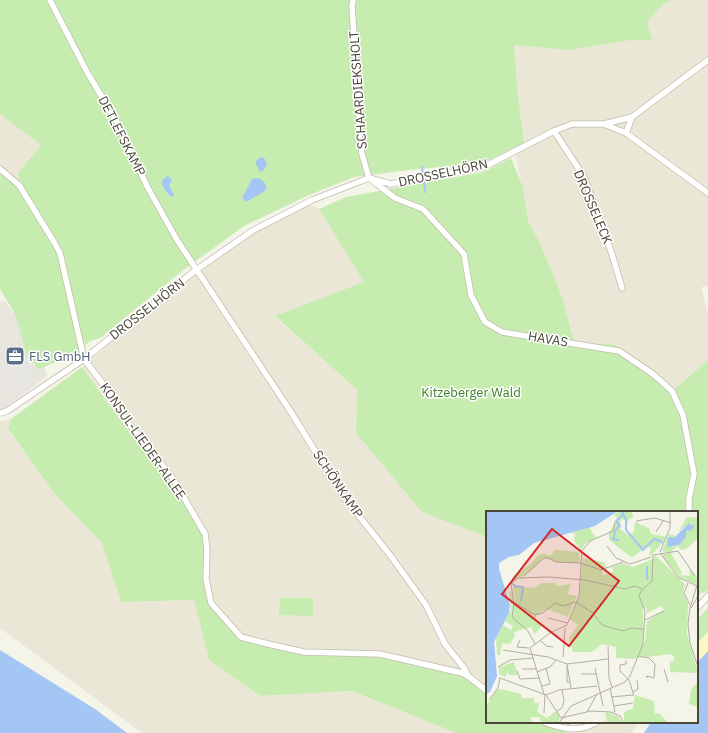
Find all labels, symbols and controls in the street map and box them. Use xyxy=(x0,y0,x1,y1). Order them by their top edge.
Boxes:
street label: SCHAARDIEKSHOLT xyxy=(345,30,371,150)
street label: DETLEFSKAMP xyxy=(95,93,150,179)
street label: DROSSELHÖRN xyxy=(397,155,489,191)
street label: DROSSELECK xyxy=(570,167,616,247)
street label: DROSSELHÖRN xyxy=(106,274,188,344)
street label: HAVAS xyxy=(527,327,569,351)
office icon: FLS GmbH xyxy=(4,345,26,367)
place label: FLS GmbH xyxy=(29,348,91,365)
street label: KONSUL-LIEDER-ALLEE xyxy=(96,379,190,503)
park label: Kitzeberger Wald xyxy=(421,384,521,401)
street label: SCHÖNKAMP xyxy=(309,447,367,521)
inset map xyxy=(486,511,698,723)

